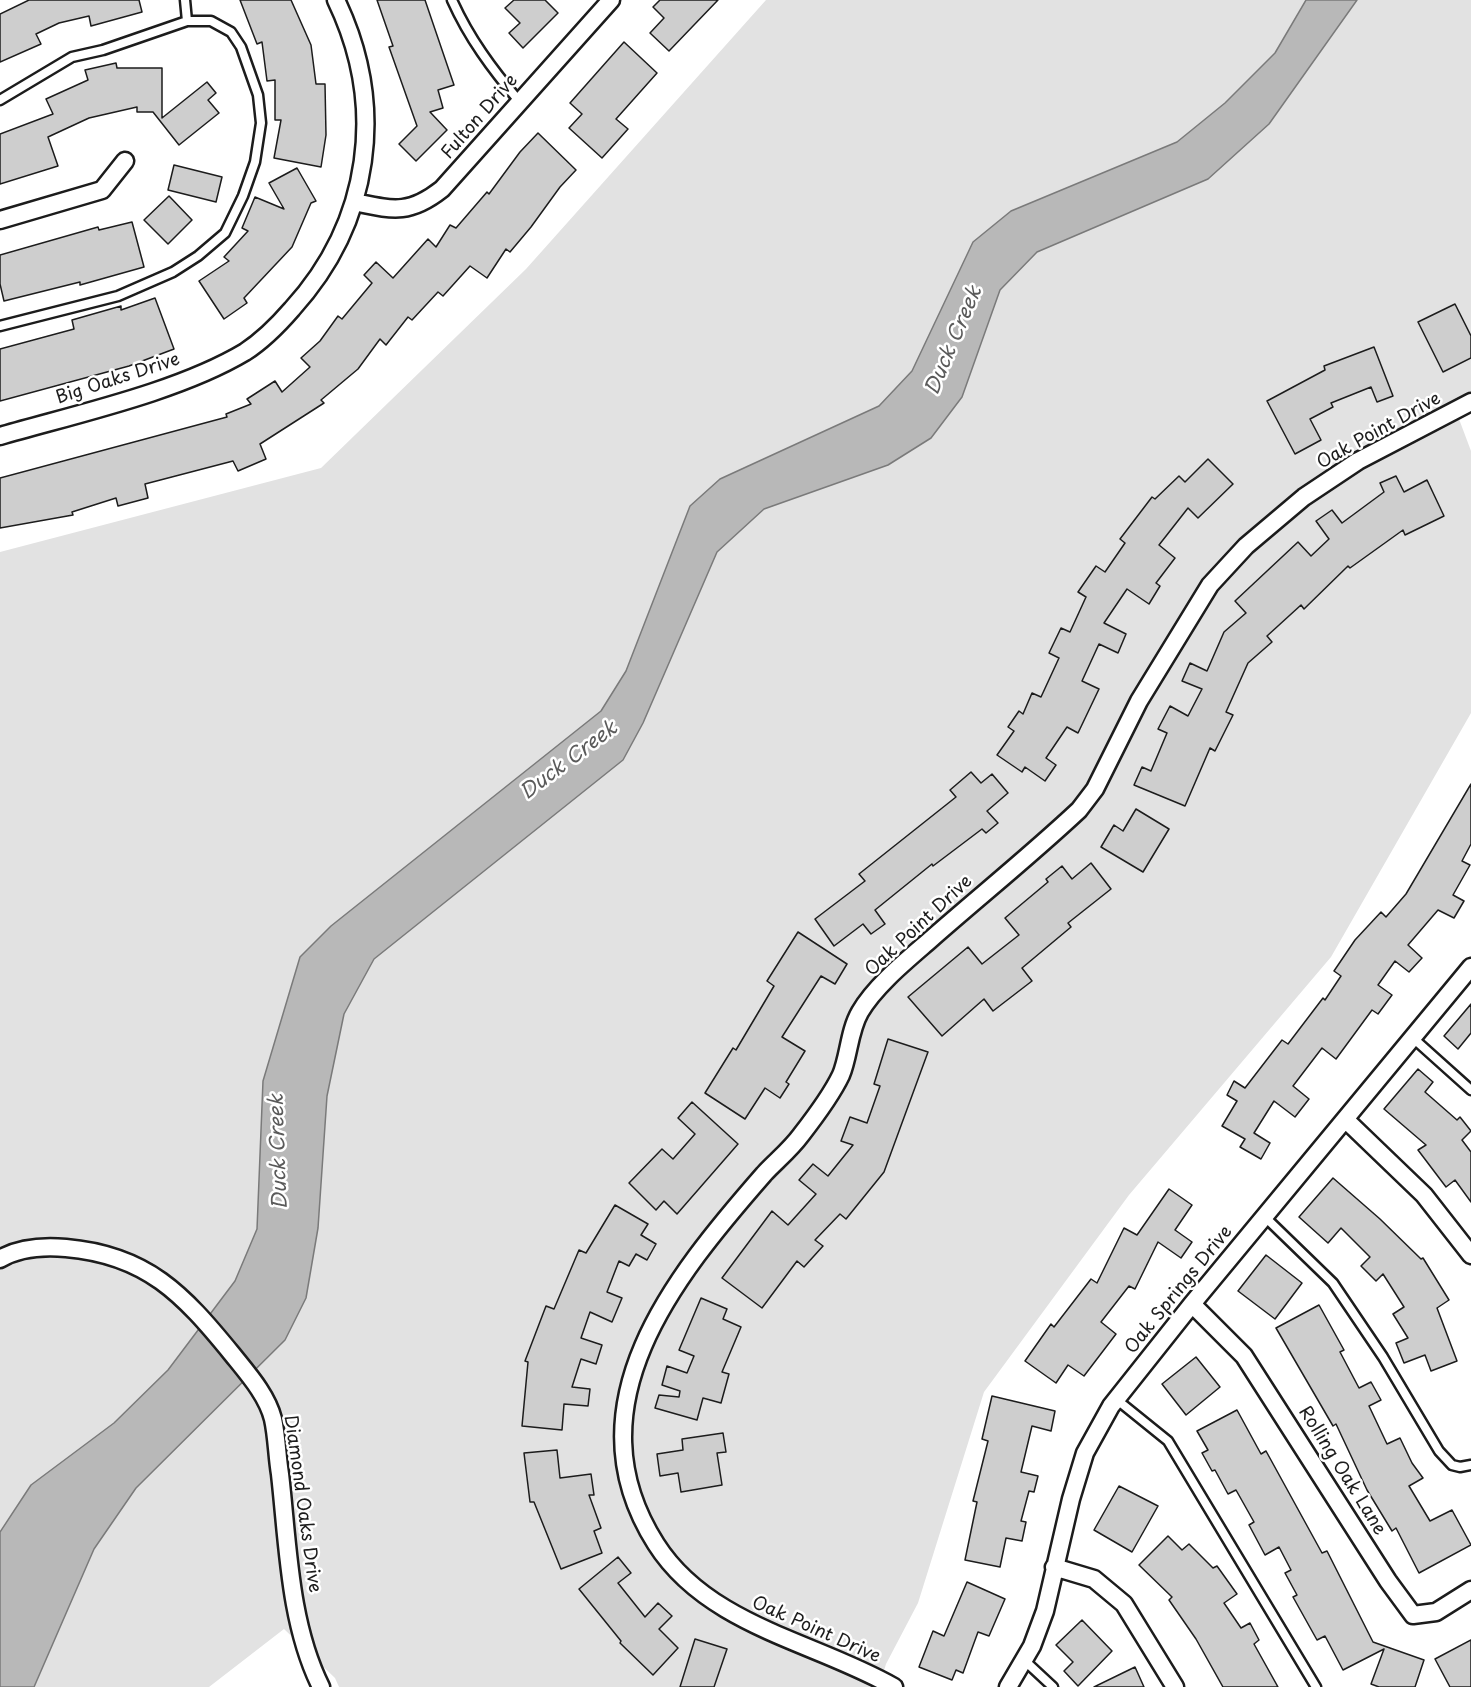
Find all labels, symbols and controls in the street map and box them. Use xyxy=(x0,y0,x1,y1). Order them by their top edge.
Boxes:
street label: Fulton Drive xyxy=(437,70,523,164)
water label: Duck Creek xyxy=(920,283,988,399)
street label: Big Oaks Drive xyxy=(53,349,183,409)
street label: Oak Point Drive xyxy=(1313,388,1445,474)
water label: Duck Creek xyxy=(516,717,622,805)
street label: Oak Point Drive xyxy=(861,871,977,981)
water label: Duck Creek xyxy=(265,1094,293,1210)
street label: Oak Springs Drive xyxy=(1121,1222,1237,1358)
street label: Rolling Oak Lane xyxy=(1294,1403,1390,1539)
street label: Diamond Oaks Drive xyxy=(279,1414,325,1594)
street label: Oak Point Drive xyxy=(748,1592,884,1668)

